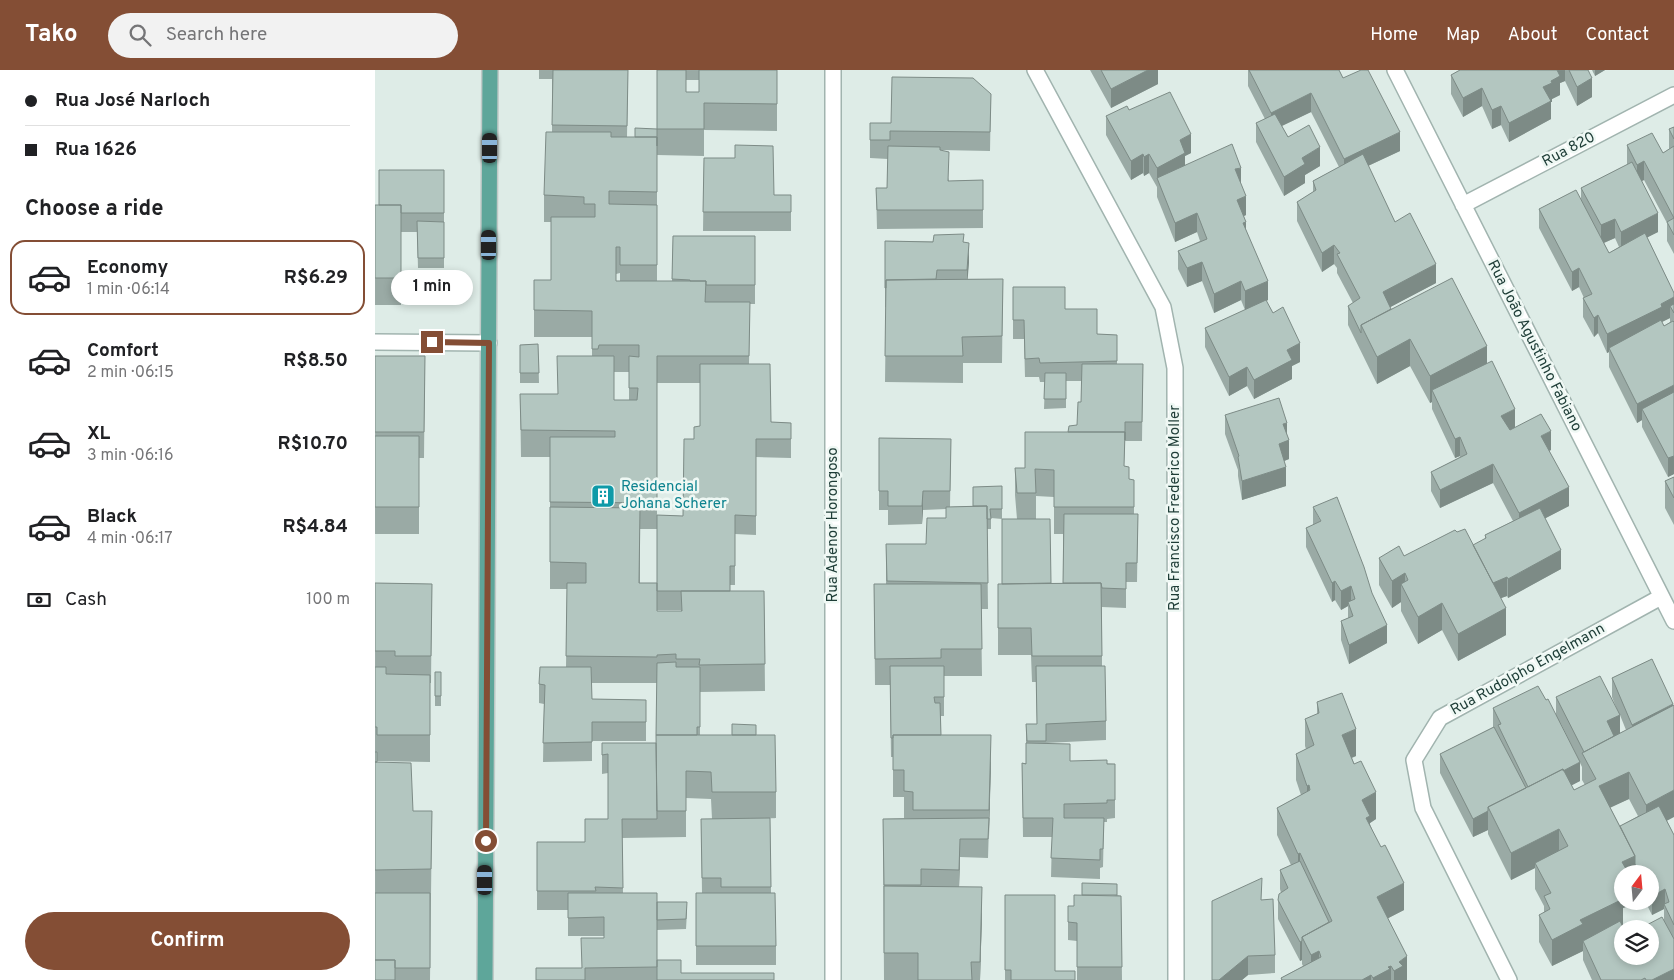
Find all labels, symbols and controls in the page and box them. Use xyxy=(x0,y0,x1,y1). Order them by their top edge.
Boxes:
search box xyxy=(108,13,458,58)
text: Tako xyxy=(25,20,78,50)
icon: search xyxy=(126,21,154,49)
text: Search here xyxy=(166,23,267,47)
text: Home xyxy=(1370,24,1418,47)
text: Map xyxy=(1446,24,1480,47)
text: About xyxy=(1508,24,1557,47)
text: Contact xyxy=(1585,24,1649,47)
text: Rua José Narloch xyxy=(55,89,210,113)
street label: Rua 820 xyxy=(1539,128,1599,172)
car xyxy=(482,133,497,163)
text: Rua 1626 xyxy=(55,138,137,162)
text: Choose a ride xyxy=(25,196,163,223)
car xyxy=(481,230,496,260)
icon: car xyxy=(27,255,72,300)
text: Economy xyxy=(87,256,168,280)
street label: Rua João Agustinho Fabiano xyxy=(1482,257,1586,435)
text: R$6.29 xyxy=(284,266,348,290)
callout: 1 min xyxy=(391,270,473,304)
text: 1 min xyxy=(413,277,451,297)
text: 1 min · 06:14 xyxy=(87,280,170,300)
route end xyxy=(421,331,443,353)
icon: car xyxy=(27,338,72,383)
text: Comfort xyxy=(87,339,159,363)
text: R$8.50 xyxy=(283,349,348,373)
text: 2 min · 06:15 xyxy=(87,363,174,383)
street label: Rua Francisco Frederico Moller xyxy=(1166,405,1185,611)
icon: car xyxy=(27,421,72,466)
text: XL xyxy=(87,422,110,446)
text: R$10.70 xyxy=(278,432,348,456)
text: 3 min · 06:16 xyxy=(87,446,173,466)
street label: Rua Adenor Horongoso xyxy=(824,447,843,603)
place label: Residencial Johana Scherer xyxy=(621,478,727,514)
building icon: Residencial Johana Scherer xyxy=(590,483,616,509)
icon: car xyxy=(27,504,72,549)
text: Black xyxy=(87,505,137,529)
text: R$4.84 xyxy=(282,515,348,539)
text: 4 min · 06:17 xyxy=(87,529,173,549)
icon: cash xyxy=(25,586,53,614)
text: Cash xyxy=(65,588,107,612)
text: 100 m xyxy=(306,590,350,610)
street label: Rua Rudolpho Engelmann xyxy=(1448,620,1608,720)
route start xyxy=(475,830,497,852)
car xyxy=(477,865,492,895)
north arrow xyxy=(1614,865,1659,910)
map controls xyxy=(1614,865,1659,965)
button: Confirm xyxy=(25,912,350,970)
button: layers xyxy=(1614,920,1659,965)

